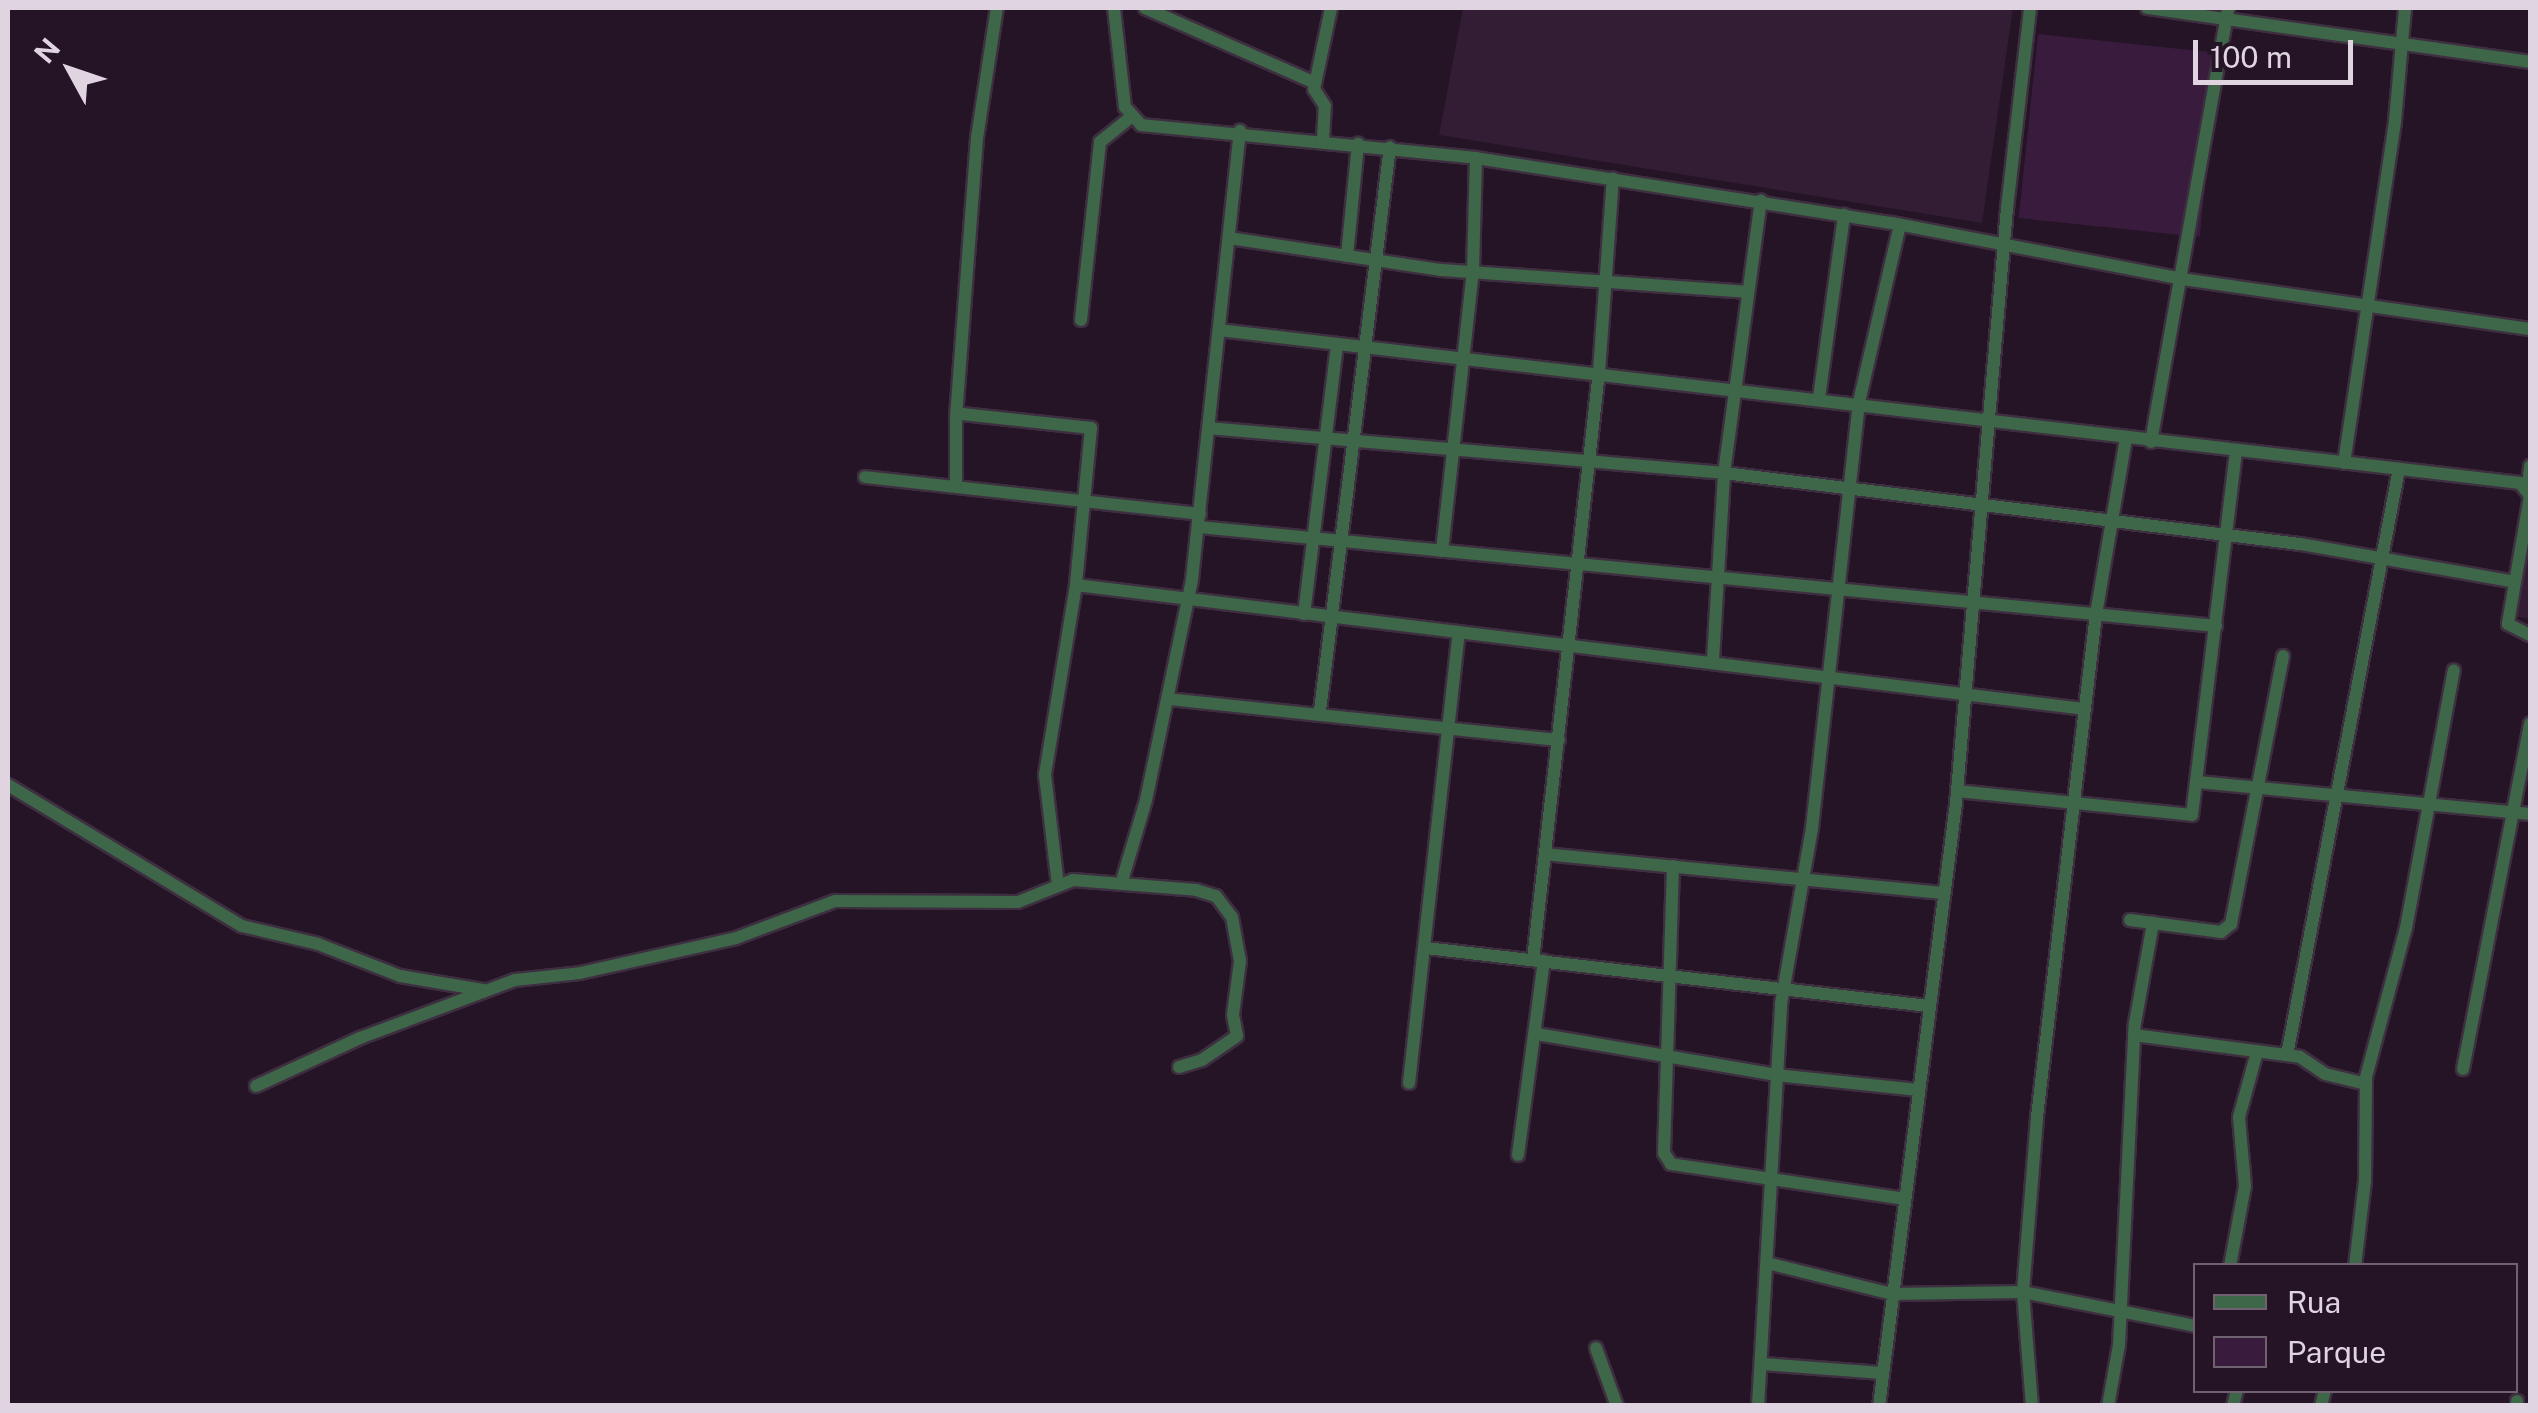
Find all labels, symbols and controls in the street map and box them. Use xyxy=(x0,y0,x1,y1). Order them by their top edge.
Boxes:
north arrow xyxy=(20,20,120,120)
scale bar xyxy=(2198,20,2358,82)
text: N xyxy=(27,31,66,69)
text: 100 m xyxy=(2210,39,2292,75)
legend xyxy=(2193,1263,2518,1393)
text: Rua xyxy=(2287,1284,2341,1320)
text: Parque xyxy=(2287,1334,2386,1370)

